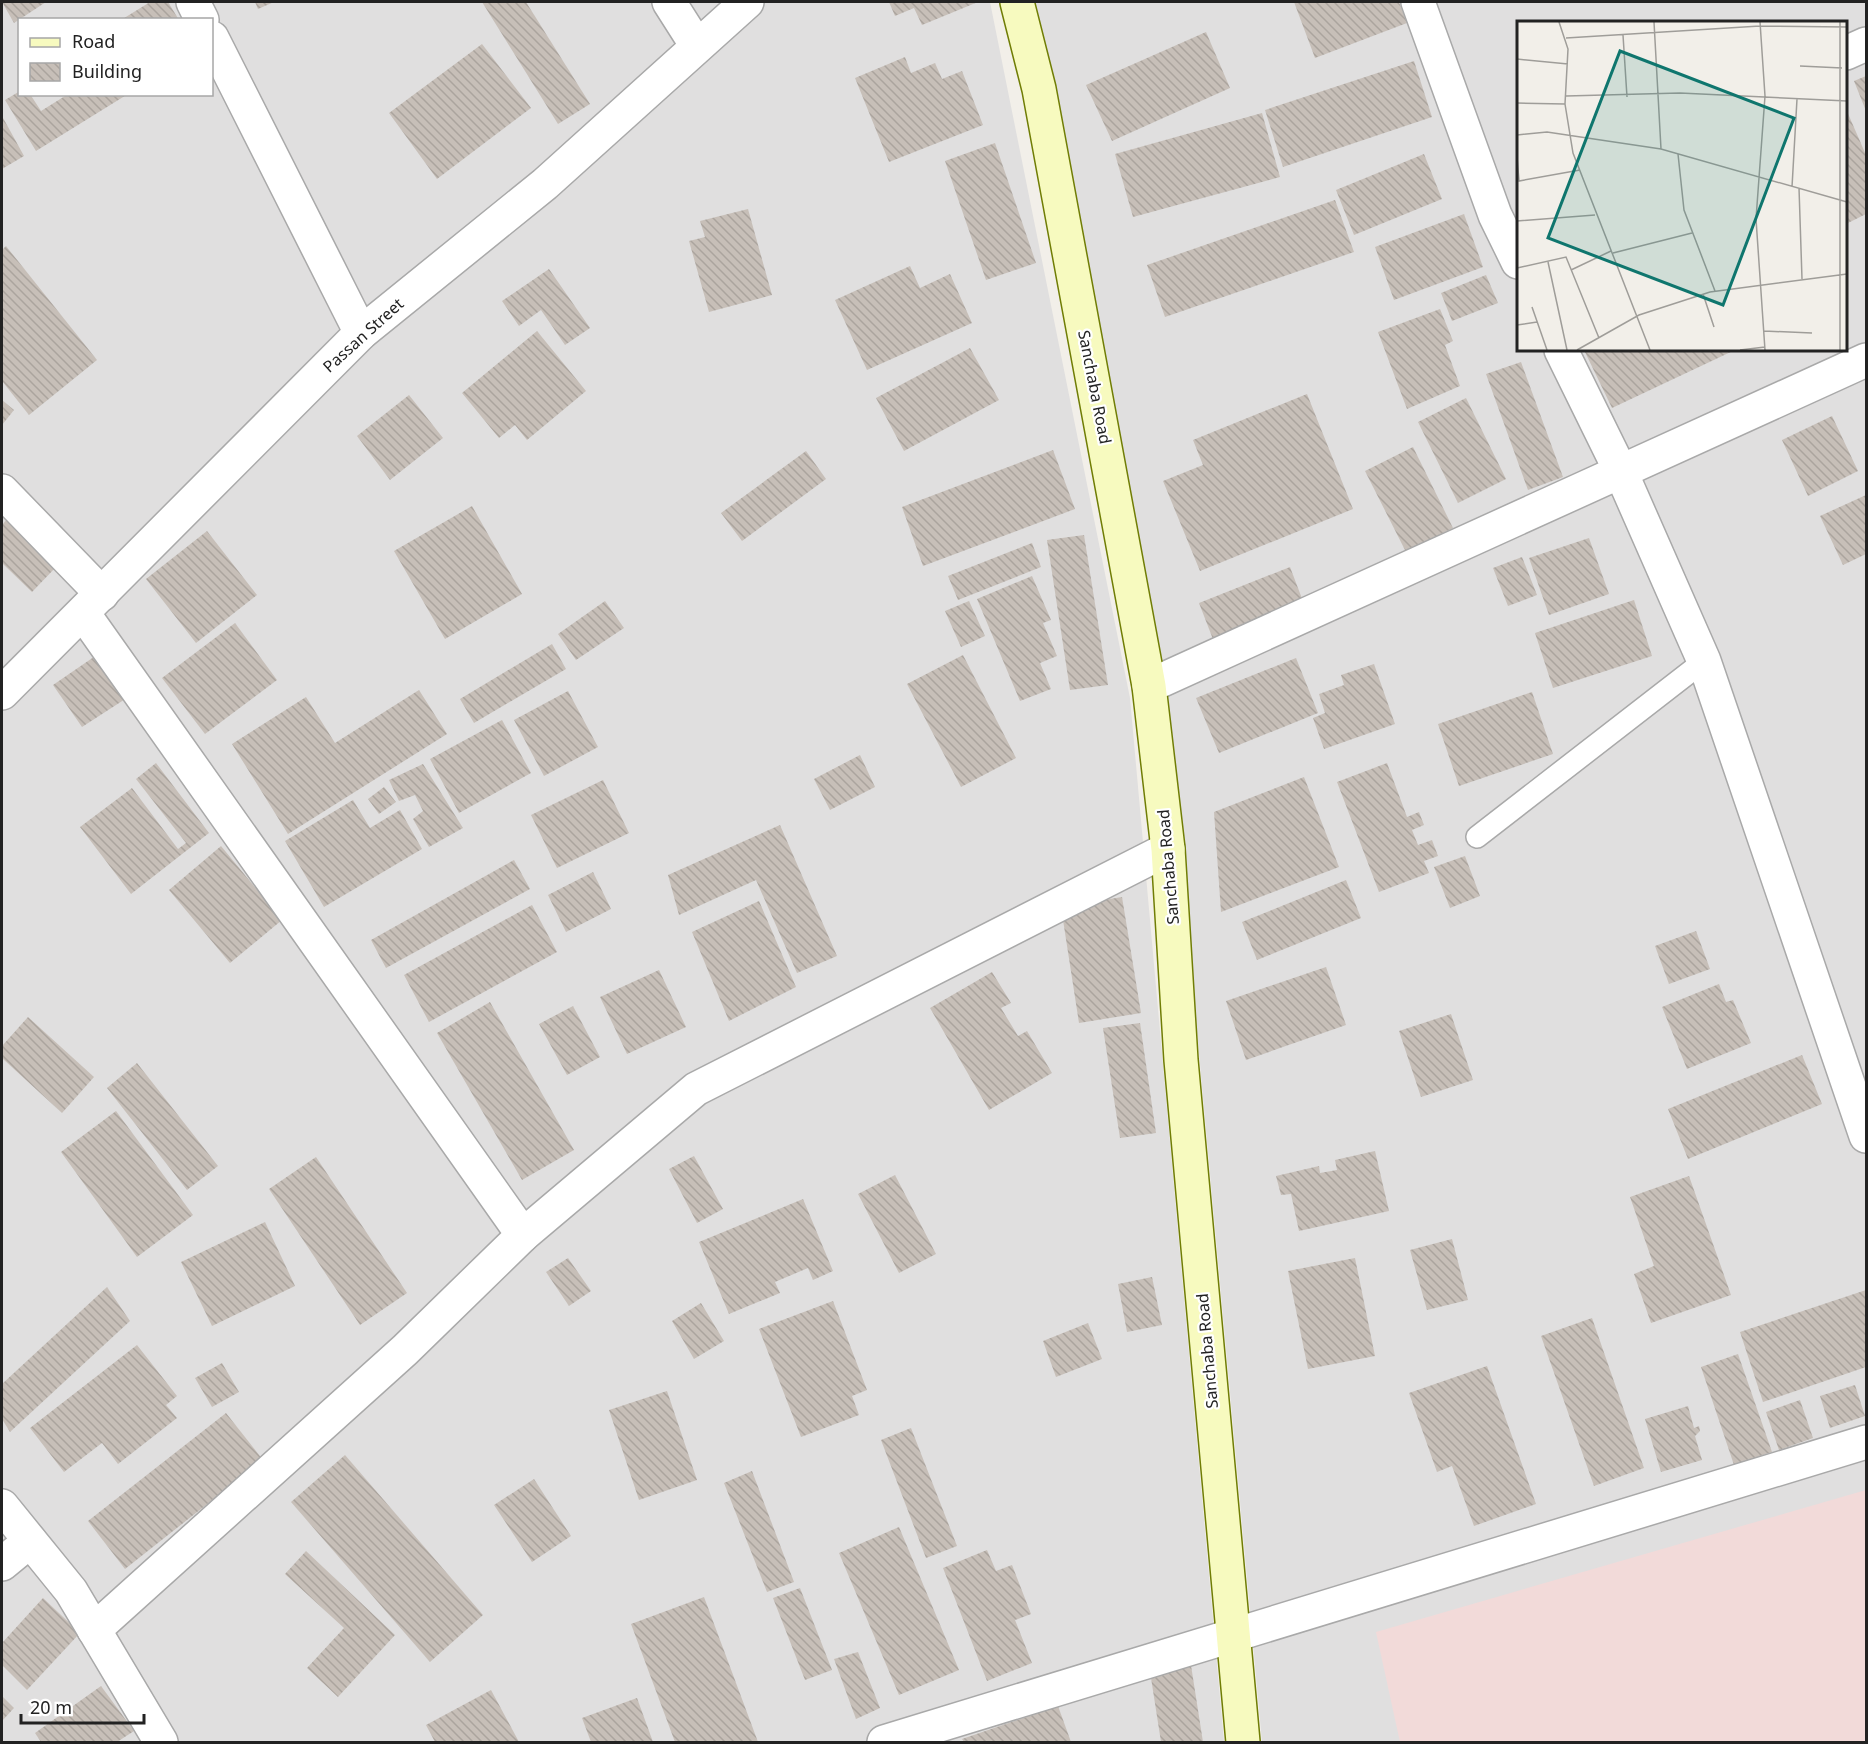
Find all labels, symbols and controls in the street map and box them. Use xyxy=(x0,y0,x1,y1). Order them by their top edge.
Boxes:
legend xyxy=(18,18,213,96)
inset map xyxy=(1517,21,1847,351)
text: Road xyxy=(72,29,115,53)
text: Building xyxy=(72,59,142,83)
street label: Passan Street xyxy=(318,293,408,377)
street label: Sanchaba Road xyxy=(1073,328,1117,446)
street label: Sanchaba Road xyxy=(1152,808,1184,926)
street label: Sanchaba Road xyxy=(1191,1292,1223,1410)
scale bar xyxy=(21,1687,144,1725)
text: 20 m xyxy=(30,1695,72,1719)

